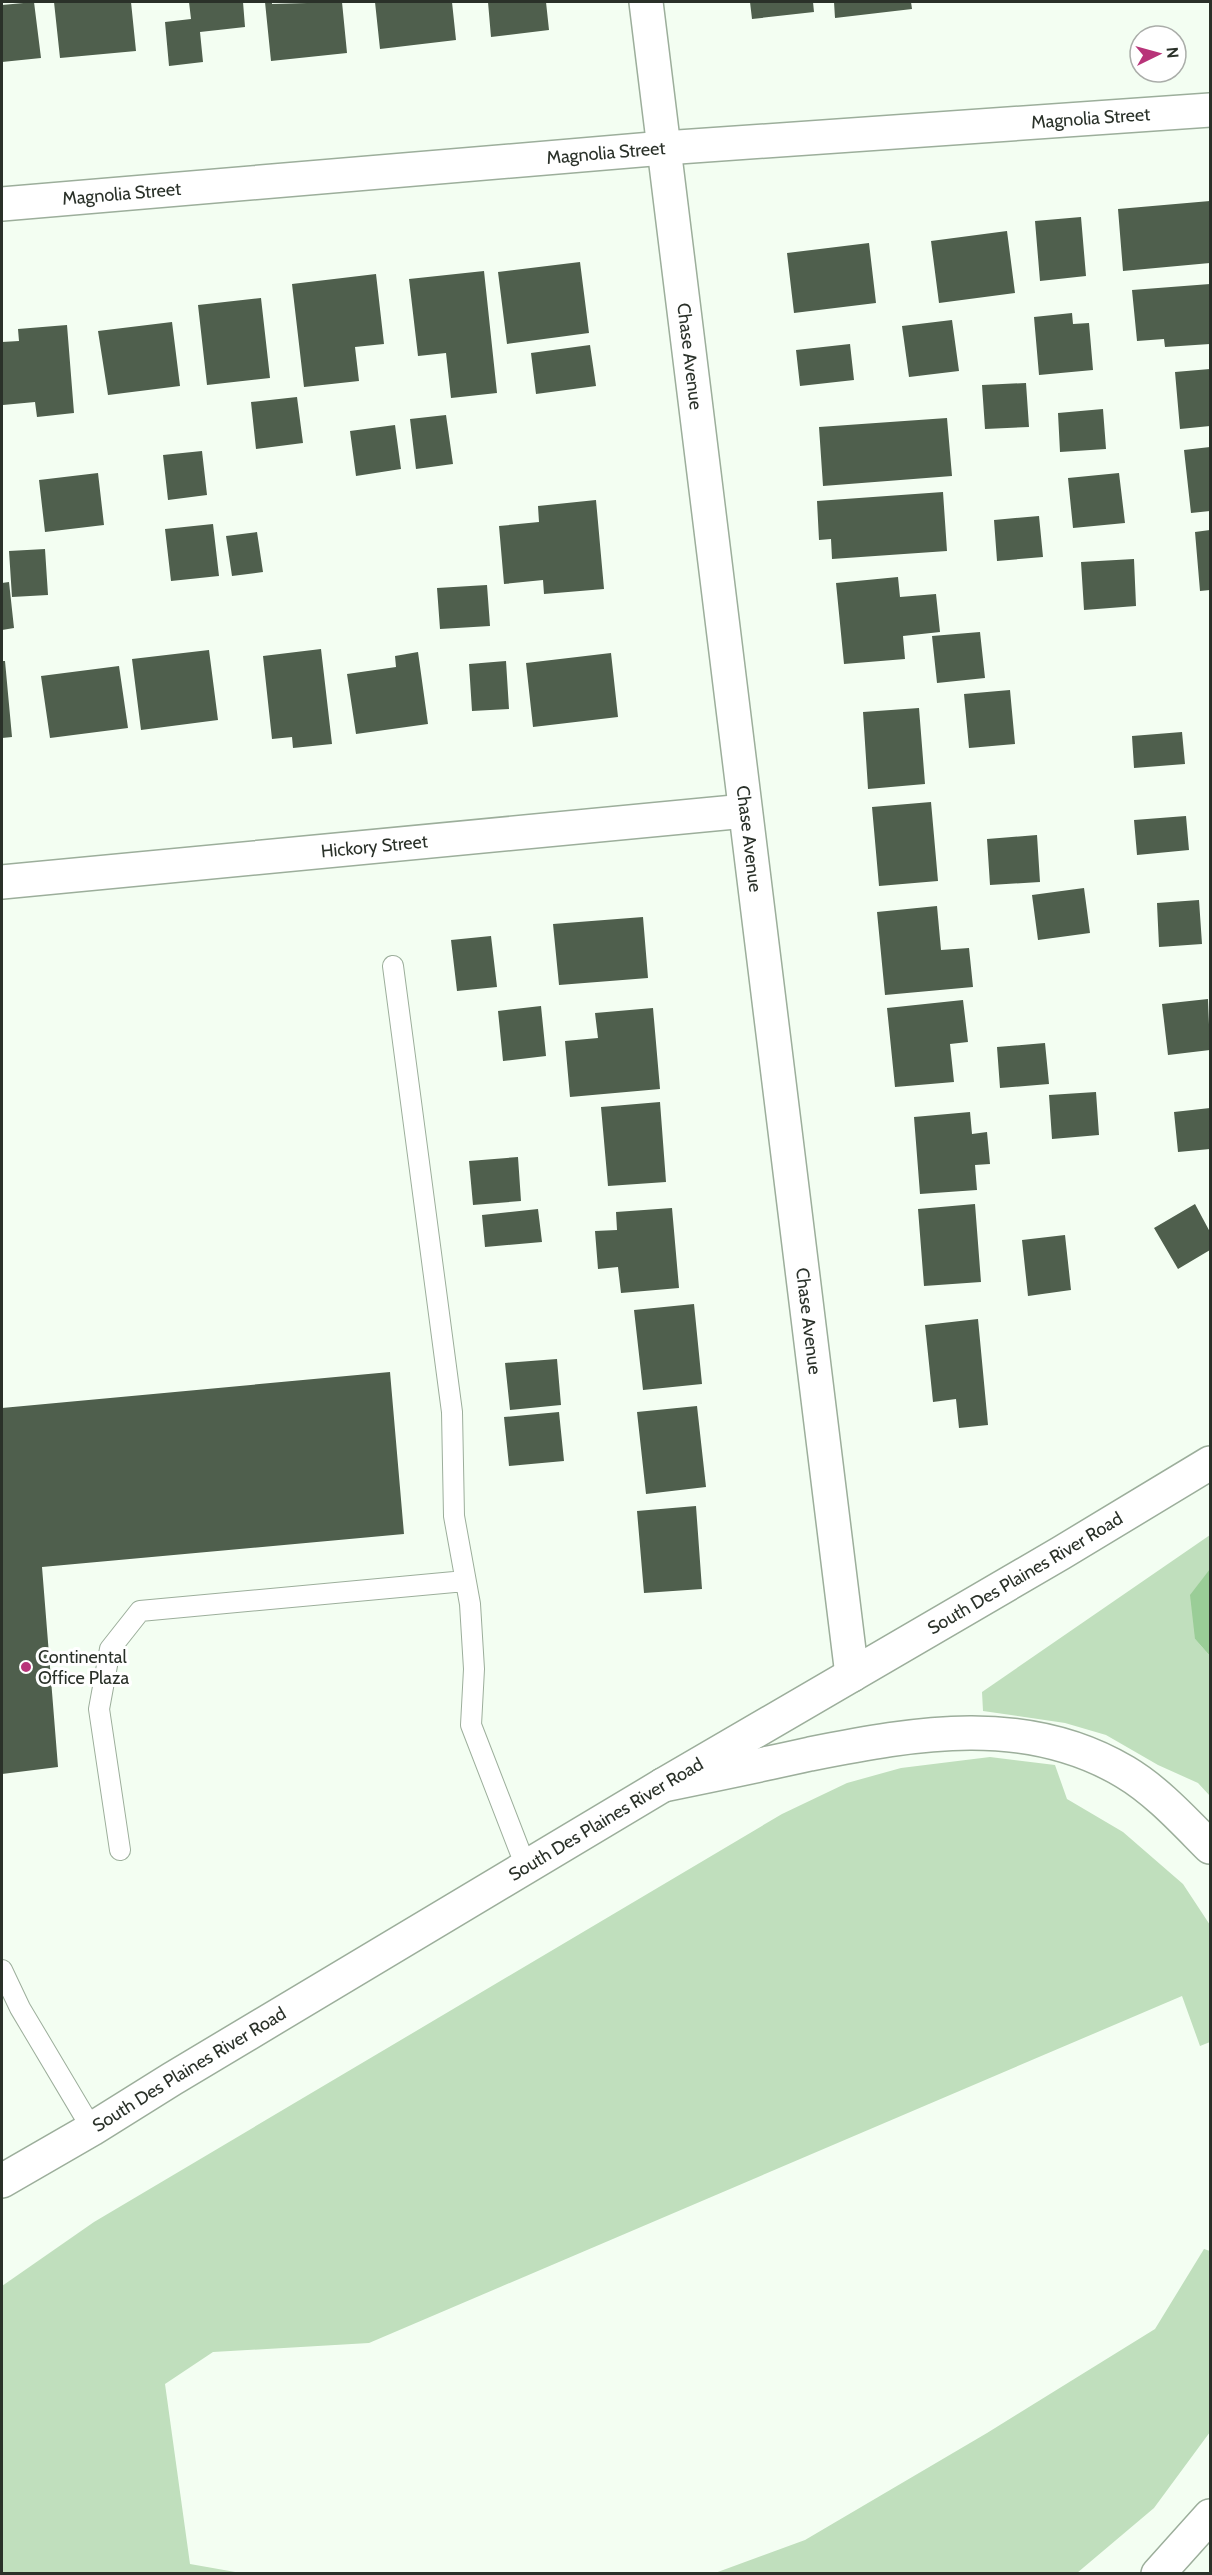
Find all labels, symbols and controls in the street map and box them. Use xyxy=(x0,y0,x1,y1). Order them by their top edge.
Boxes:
north arrow xyxy=(1128,24,1188,84)
text: N xyxy=(1162,46,1182,59)
street label: Magnolia Street xyxy=(1030,103,1151,133)
street label: Magnolia Street xyxy=(546,137,666,169)
street label: Magnolia Street xyxy=(61,178,182,210)
street label: Chase Avenue xyxy=(672,302,707,411)
street label: Chase Avenue xyxy=(732,784,766,893)
street label: Hickory Street xyxy=(320,830,429,862)
street label: Chase Avenue xyxy=(791,1266,826,1376)
street label: South Des Plaines River Road xyxy=(924,1507,1127,1639)
place label: Continental Office Plaza xyxy=(38,1646,129,1689)
marker: Continental Office Plaza xyxy=(19,1660,33,1674)
street label: South Des Plaines River Road xyxy=(505,1753,707,1886)
street label: South Des Plaines River Road xyxy=(89,2002,290,2137)

